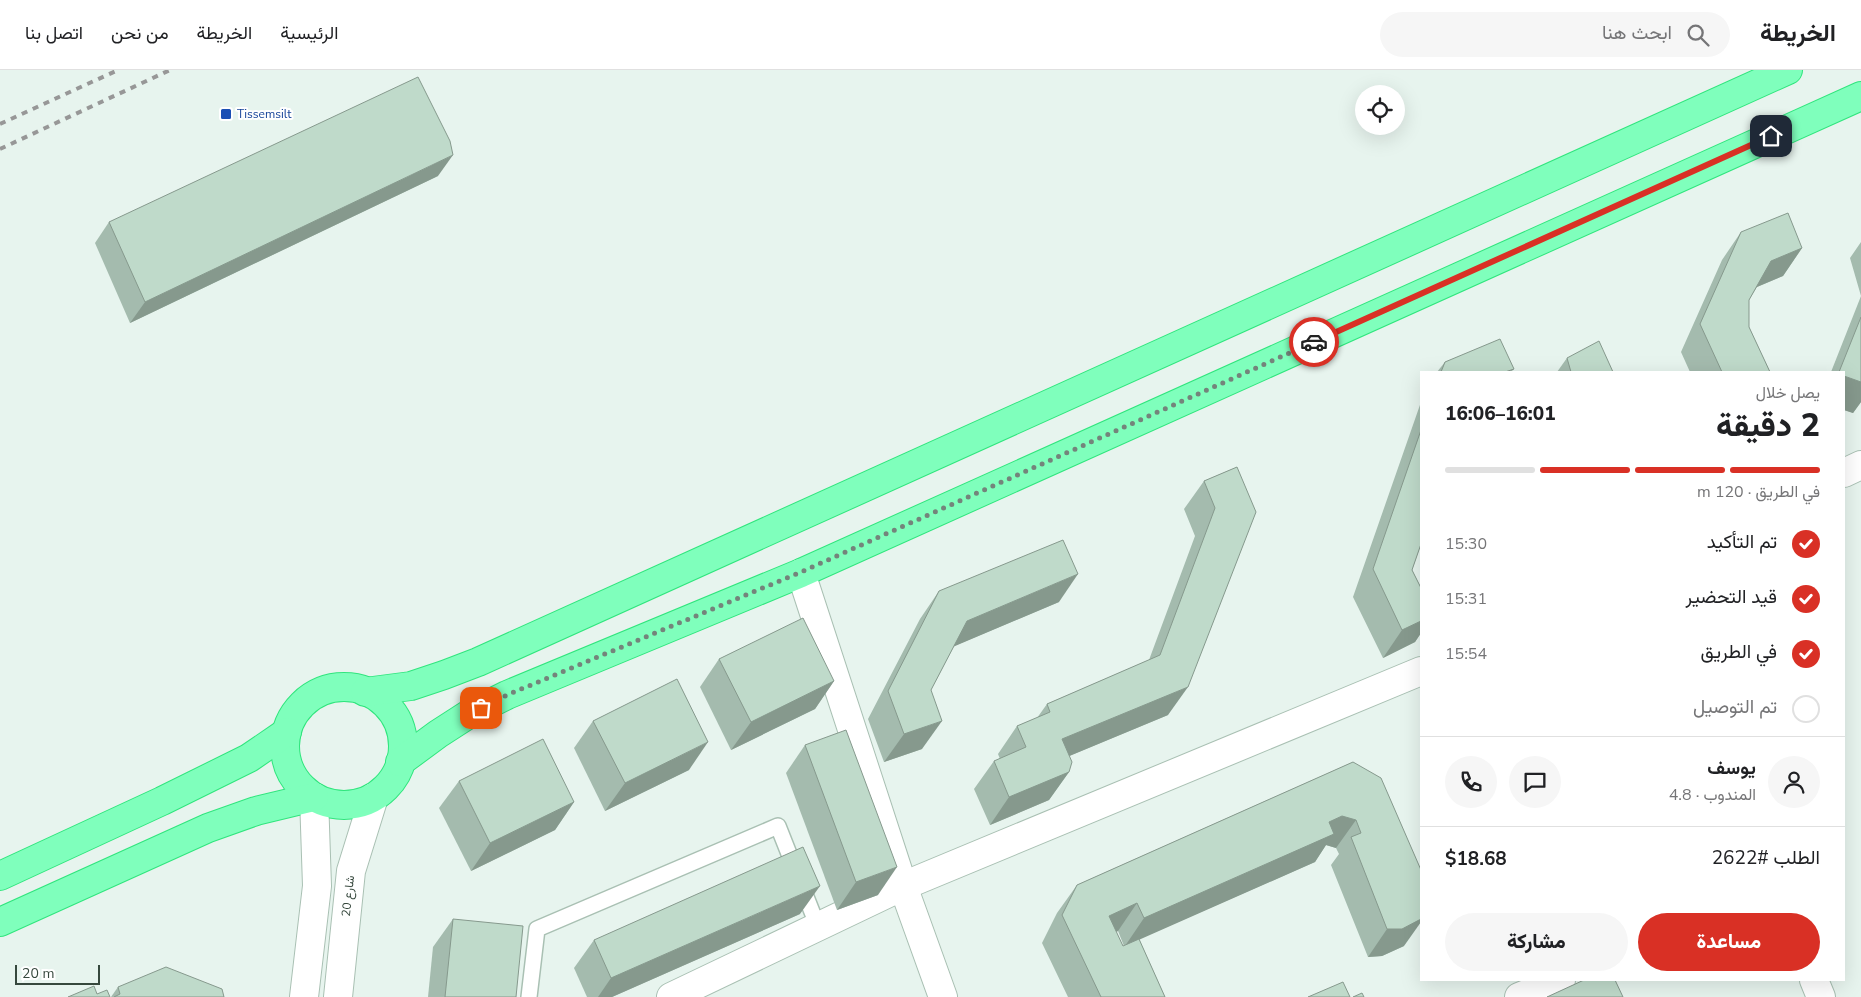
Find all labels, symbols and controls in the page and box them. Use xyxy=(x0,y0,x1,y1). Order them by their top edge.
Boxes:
search box xyxy=(1380,12,1730,57)
text: الخريطة xyxy=(1760,17,1836,49)
text: ابحث هنا xyxy=(1602,20,1672,46)
text: اتصل بنا xyxy=(25,21,83,45)
text: من نحن xyxy=(111,21,169,45)
text: الخريطة xyxy=(197,21,252,45)
text: الرئيسية xyxy=(280,21,338,45)
icon: search xyxy=(1684,21,1712,49)
map controls xyxy=(1355,85,1405,135)
button: locate xyxy=(1355,85,1405,135)
place label: Tissemsilt xyxy=(237,106,292,122)
marker: Tissemsilt xyxy=(219,107,233,121)
pin xyxy=(1750,115,1792,157)
icon: home xyxy=(1757,122,1785,150)
courier xyxy=(1289,317,1339,367)
icon: car xyxy=(1300,328,1328,356)
text: يصل خلال xyxy=(1756,382,1820,404)
text: 16:01–16:06 xyxy=(1445,401,1556,427)
text: 2 دقيقة xyxy=(1716,404,1820,447)
text: في الطريق · 120 m xyxy=(1697,481,1820,503)
text: تم التأكيد xyxy=(1707,529,1777,555)
icon: check xyxy=(1792,530,1820,558)
text: 15:30 xyxy=(1445,533,1487,555)
text: قيد التحضير xyxy=(1686,584,1777,610)
icon: check xyxy=(1792,585,1820,613)
text: 15:31 xyxy=(1445,588,1487,610)
text: في الطريق xyxy=(1700,639,1777,665)
icon: check xyxy=(1792,640,1820,668)
text: 15:54 xyxy=(1445,643,1487,665)
pin xyxy=(460,687,502,729)
icon: bag xyxy=(467,694,495,722)
text: تم التوصيل xyxy=(1693,694,1777,720)
text: يوسف xyxy=(1707,755,1756,781)
button: phone xyxy=(1445,756,1497,808)
button: chat xyxy=(1509,756,1561,808)
button: person xyxy=(1768,756,1820,808)
text: المندوب · 4.8 xyxy=(1669,784,1756,806)
text: الطلب #2622 xyxy=(1712,845,1820,871)
text: $18.68 xyxy=(1445,846,1507,872)
street label: شارع 20 xyxy=(338,874,359,918)
button: مشاركة xyxy=(1445,913,1628,971)
button: مساعدة xyxy=(1638,913,1820,971)
scale bar xyxy=(15,962,100,985)
text: 20 m xyxy=(22,964,54,983)

